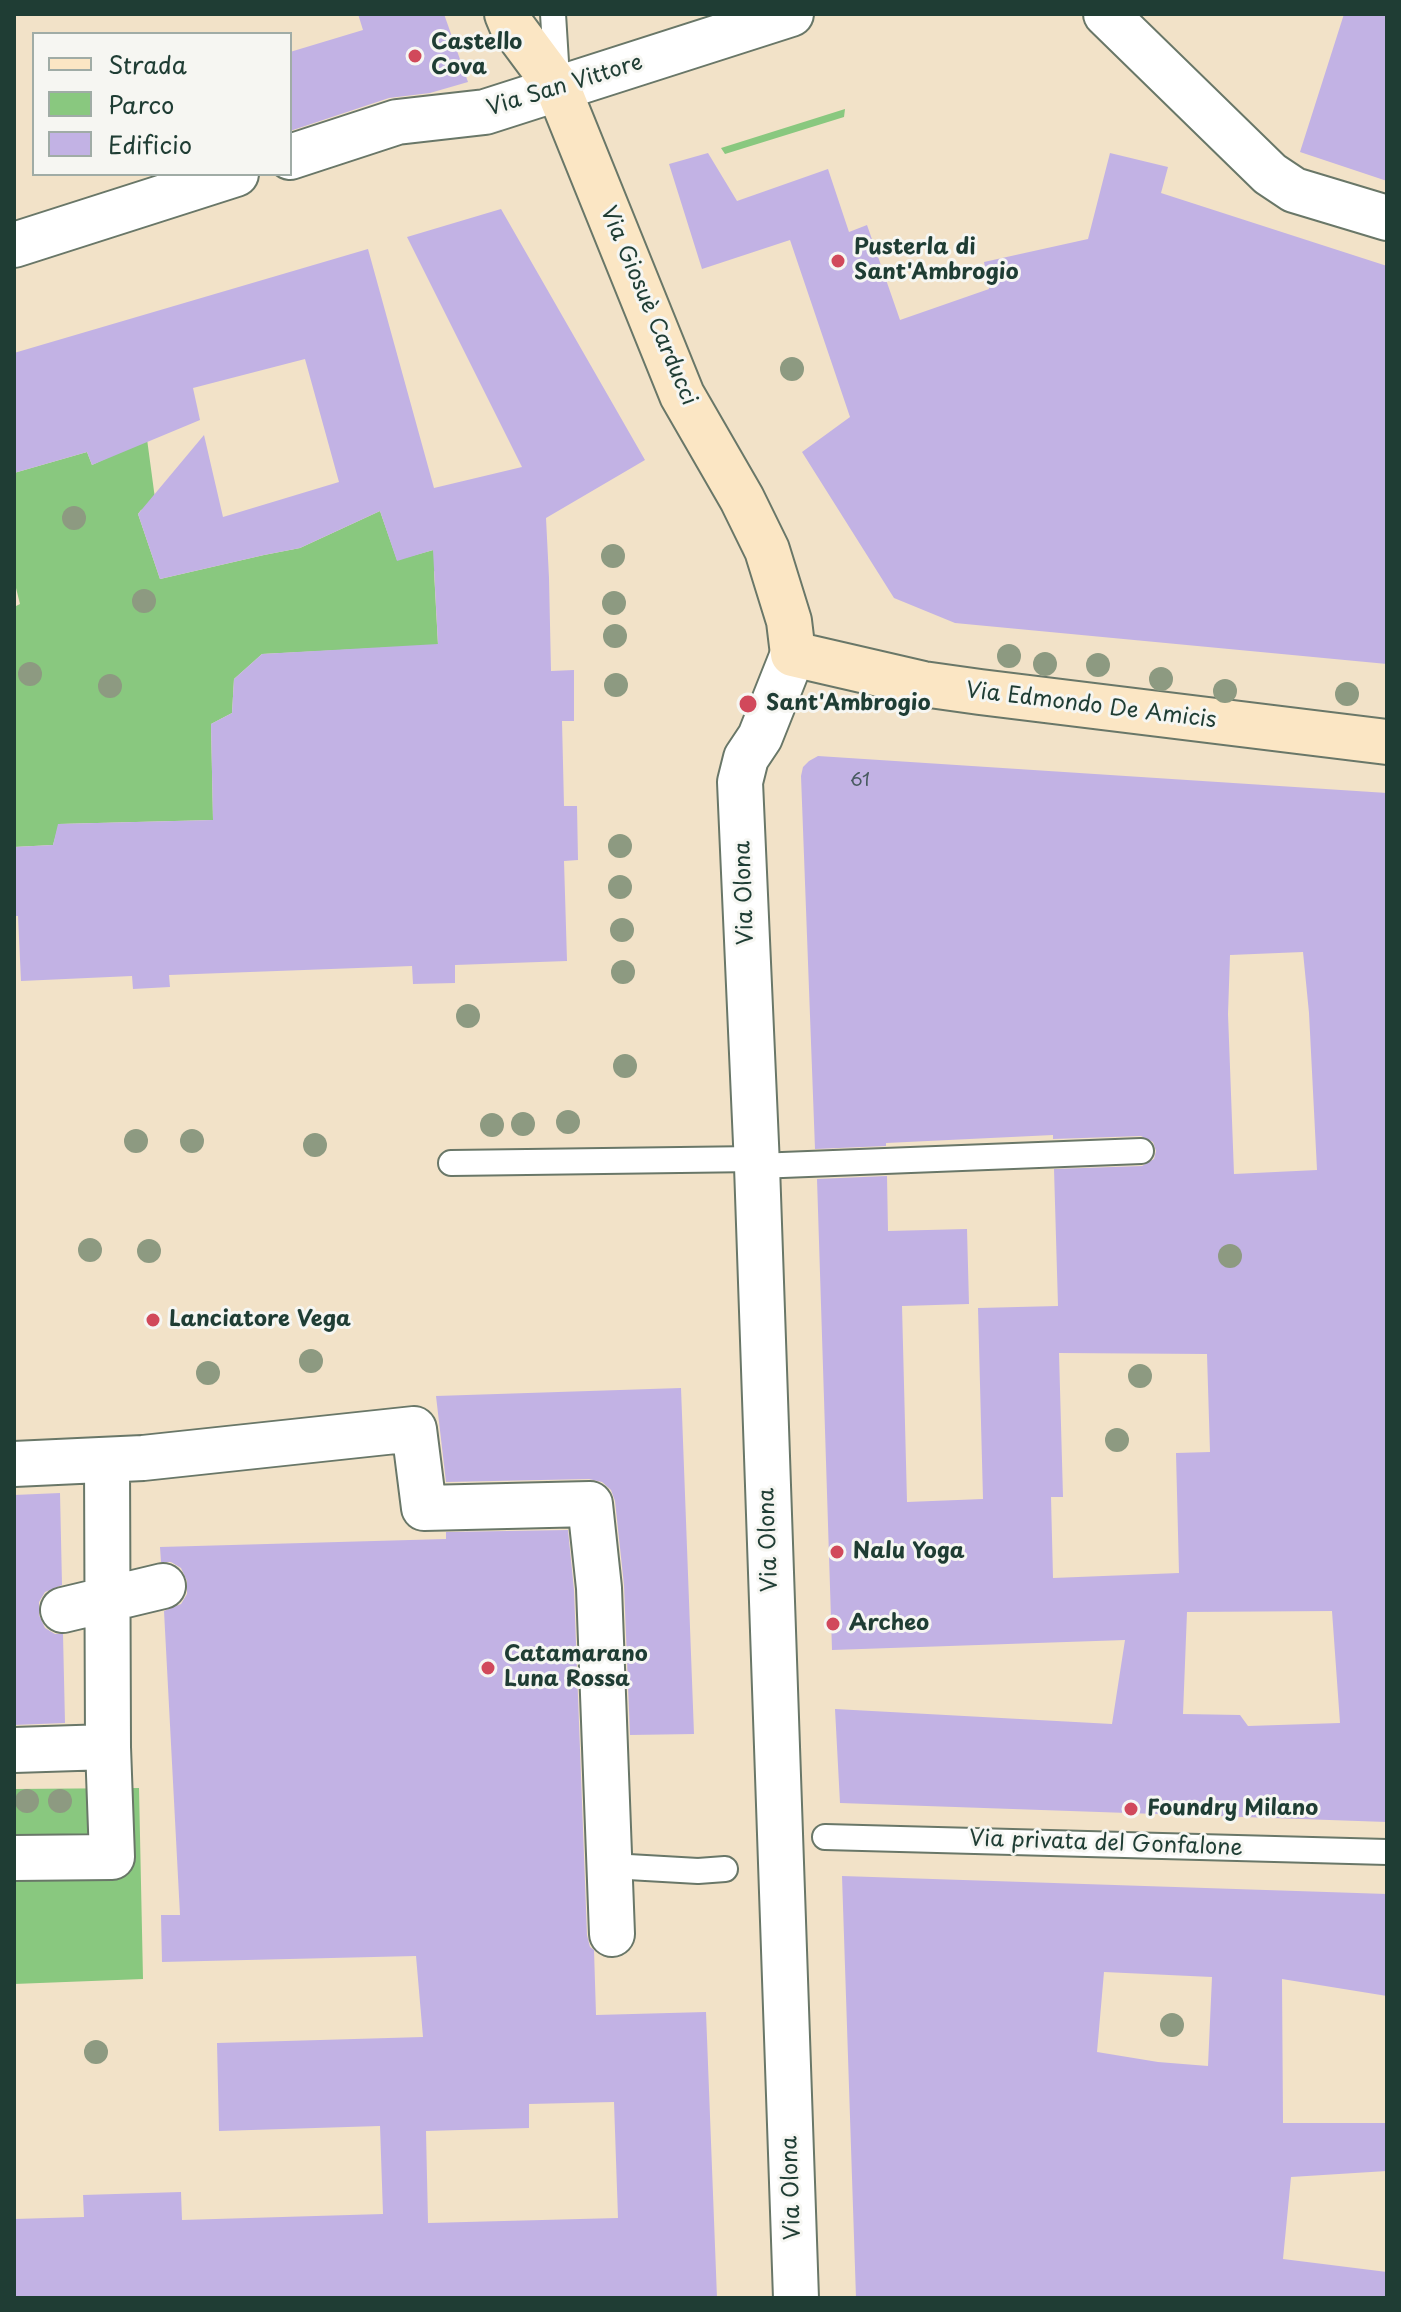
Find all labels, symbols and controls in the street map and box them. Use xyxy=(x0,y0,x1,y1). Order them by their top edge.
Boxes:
place label: Castello Cova xyxy=(431,30,522,82)
legend xyxy=(32,32,292,176)
text: Strada xyxy=(108,46,187,82)
marker: Castello Cova xyxy=(406,47,424,65)
street label: Via San Vittore xyxy=(484,50,646,122)
text: Parco xyxy=(108,86,174,122)
text: Edificio xyxy=(108,126,192,162)
street label: Via Giosuè Carducci xyxy=(594,203,702,409)
place label: Pusterla di Sant'Ambrogio xyxy=(854,235,1019,286)
marker: Pusterla di Sant'Ambrogio xyxy=(829,252,847,270)
street label: Via Edmondo De Amicis xyxy=(964,678,1218,734)
place label: Sant'Ambrogio xyxy=(766,691,931,717)
marker: Sant'Ambrogio xyxy=(737,693,759,715)
house number: 61 xyxy=(850,770,870,792)
street label: Via Olona xyxy=(730,841,760,945)
place label: Lanciatore Vega xyxy=(169,1307,351,1333)
marker: Lanciatore Vega xyxy=(144,1311,162,1329)
street label: Via Olona xyxy=(754,1488,784,1592)
place label: Nalu Yoga xyxy=(853,1539,965,1565)
marker: Nalu Yoga xyxy=(828,1543,846,1561)
place label: Archeo xyxy=(849,1611,929,1637)
marker: Archeo xyxy=(824,1615,842,1633)
place label: Catamarano Luna Rossa xyxy=(504,1642,648,1694)
marker: Catamarano Luna Rossa xyxy=(479,1659,497,1677)
place label: Foundry Milano xyxy=(1147,1796,1318,1822)
marker: Foundry Milano xyxy=(1122,1800,1140,1818)
street label: Via privata del Gonfalone xyxy=(969,1826,1243,1862)
street label: Via Olona xyxy=(777,2136,807,2240)

